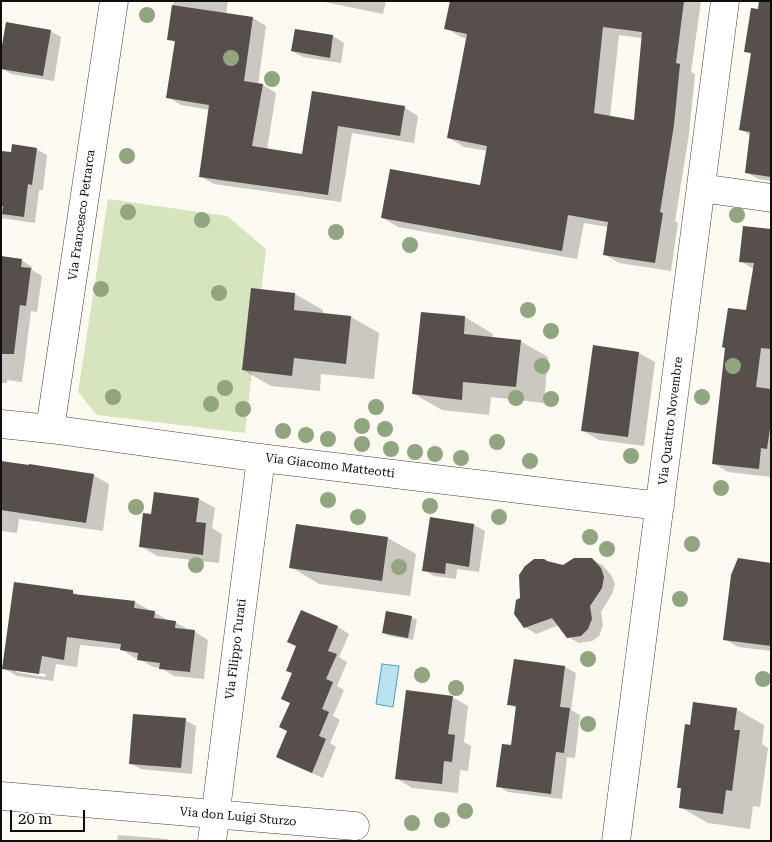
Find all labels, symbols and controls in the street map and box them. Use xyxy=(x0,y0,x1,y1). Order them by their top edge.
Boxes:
street label: Via Francesco Petrarca xyxy=(66,149,98,281)
street label: Via Quattro Novembre xyxy=(656,356,686,486)
street label: Via Giacomo Matteotti xyxy=(264,451,396,481)
street label: Via Filippo Turati xyxy=(223,598,249,700)
scale bar xyxy=(12,800,88,832)
street label: Via don Luigi Sturzo xyxy=(179,805,297,829)
text: 20 m xyxy=(18,810,52,828)

